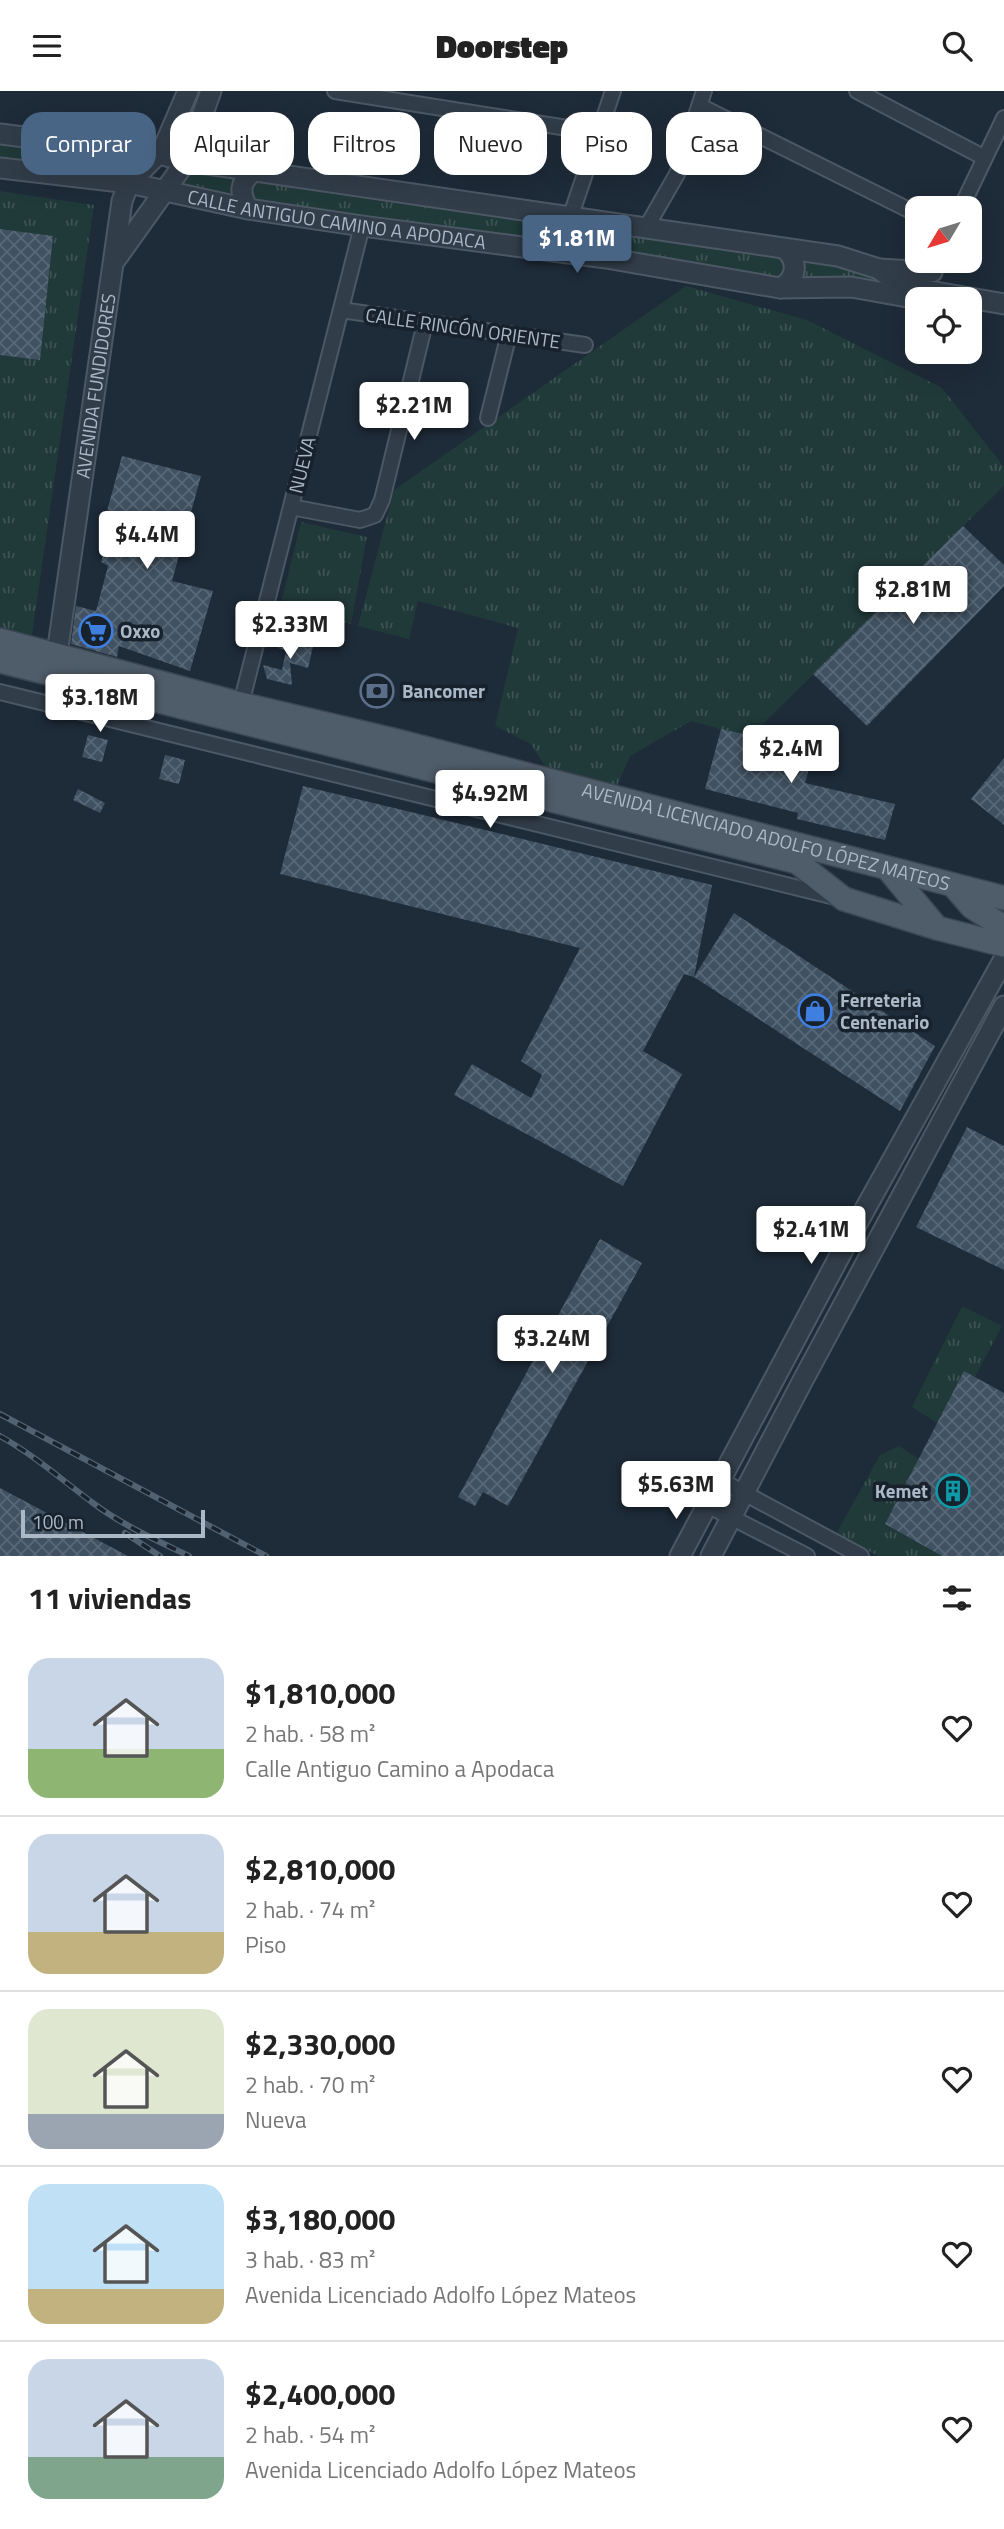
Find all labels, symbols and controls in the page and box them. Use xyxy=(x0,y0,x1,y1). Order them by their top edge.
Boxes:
text: Doorstep xyxy=(436,22,568,70)
icon: menu xyxy=(28,27,66,65)
icon: search xyxy=(938,27,976,65)
chip: Comprar xyxy=(21,112,156,175)
chip: Alquilar xyxy=(170,112,294,175)
chip: Filtros xyxy=(308,112,420,175)
chip: Nuevo xyxy=(434,112,547,175)
chip: Piso xyxy=(561,112,652,175)
chip: Casa xyxy=(666,112,762,175)
street label: CALLE ANTIGUO CAMINO A APODACA xyxy=(185,181,488,256)
north arrow xyxy=(905,196,982,273)
map controls xyxy=(905,196,982,364)
pin: $1.81M xyxy=(520,215,634,275)
text: $1.81M xyxy=(538,220,616,255)
button: locate xyxy=(905,287,982,364)
street label: AVENIDA FUNDIDORES xyxy=(67,291,123,480)
street label: CALLE RINCÓN ORIENTE xyxy=(364,299,562,356)
pin: $2.21M xyxy=(357,383,471,442)
text: $2.21M xyxy=(375,387,453,422)
street label: NUEVA xyxy=(280,434,323,496)
pin: $4.4M xyxy=(98,511,196,571)
text: $4.4M xyxy=(115,516,179,551)
pin: $2.81M xyxy=(856,567,970,626)
text: $2.81M xyxy=(874,571,952,606)
pin: $2.33M xyxy=(233,601,347,661)
text: $2.33M xyxy=(251,606,329,641)
supermarket icon: Oxxo xyxy=(77,612,115,650)
place label: Oxxo xyxy=(120,616,160,645)
bank icon: Bancomer xyxy=(358,672,396,710)
pin: $3.18M xyxy=(43,675,157,734)
place label: Bancomer xyxy=(402,676,485,705)
text: $3.18M xyxy=(61,679,139,714)
pin: $2.4M xyxy=(742,725,840,785)
text: $2.4M xyxy=(759,730,823,765)
pin: $4.92M xyxy=(433,771,547,830)
street label: AVENIDA LICENCIADO ADOLFO LÓPEZ MATEOS xyxy=(579,774,953,898)
text: $4.92M xyxy=(451,775,529,810)
place label: Ferreteria Centenario xyxy=(840,985,929,1036)
shop icon: Ferreteria Centenario xyxy=(796,992,834,1030)
pin: $2.41M xyxy=(754,1207,868,1266)
text: $2.41M xyxy=(772,1211,850,1246)
pin: $3.24M xyxy=(495,1315,609,1375)
text: $3.24M xyxy=(513,1320,591,1355)
pin: $5.63M xyxy=(619,1461,733,1521)
text: $5.63M xyxy=(637,1466,715,1501)
building icon: Kemet xyxy=(934,1472,972,1510)
place label: Kemet xyxy=(875,1476,928,1505)
scale bar xyxy=(21,1507,205,1539)
text: 100 m xyxy=(32,1507,84,1536)
text: 11 viviendas xyxy=(28,1575,191,1621)
icon: filters xyxy=(938,1579,976,1617)
text: $1,810,000 xyxy=(245,1670,395,1716)
icon: home xyxy=(84,1686,168,1770)
icon: heart xyxy=(938,1709,976,1747)
text: 2 hab. · 58 m² xyxy=(245,1716,375,1751)
text: Calle Antiguo Camino a Apodaca xyxy=(245,1751,554,1786)
text: $2,810,000 xyxy=(245,1846,395,1892)
icon: home xyxy=(84,1862,168,1946)
icon: heart xyxy=(938,1885,976,1923)
text: 2 hab. · 74 m² xyxy=(245,1892,375,1927)
text: Piso xyxy=(245,1927,287,1962)
text: $2,330,000 xyxy=(245,2021,395,2067)
icon: home xyxy=(84,2037,168,2121)
icon: heart xyxy=(938,2060,976,2098)
text: 2 hab. · 70 m² xyxy=(245,2067,375,2102)
text: Nueva xyxy=(245,2102,307,2137)
text: $3,180,000 xyxy=(245,2196,395,2242)
icon: home xyxy=(84,2212,168,2296)
icon: heart xyxy=(938,2235,976,2273)
text: 3 hab. · 83 m² xyxy=(245,2242,375,2277)
text: Avenida Licenciado Adolfo López Mateos xyxy=(245,2277,636,2312)
text: $2,400,000 xyxy=(245,2371,395,2417)
icon: home xyxy=(84,2387,168,2471)
icon: heart xyxy=(938,2410,976,2448)
text: 2 hab. · 54 m² xyxy=(245,2417,375,2452)
text: Avenida Licenciado Adolfo López Mateos xyxy=(245,2452,636,2487)

